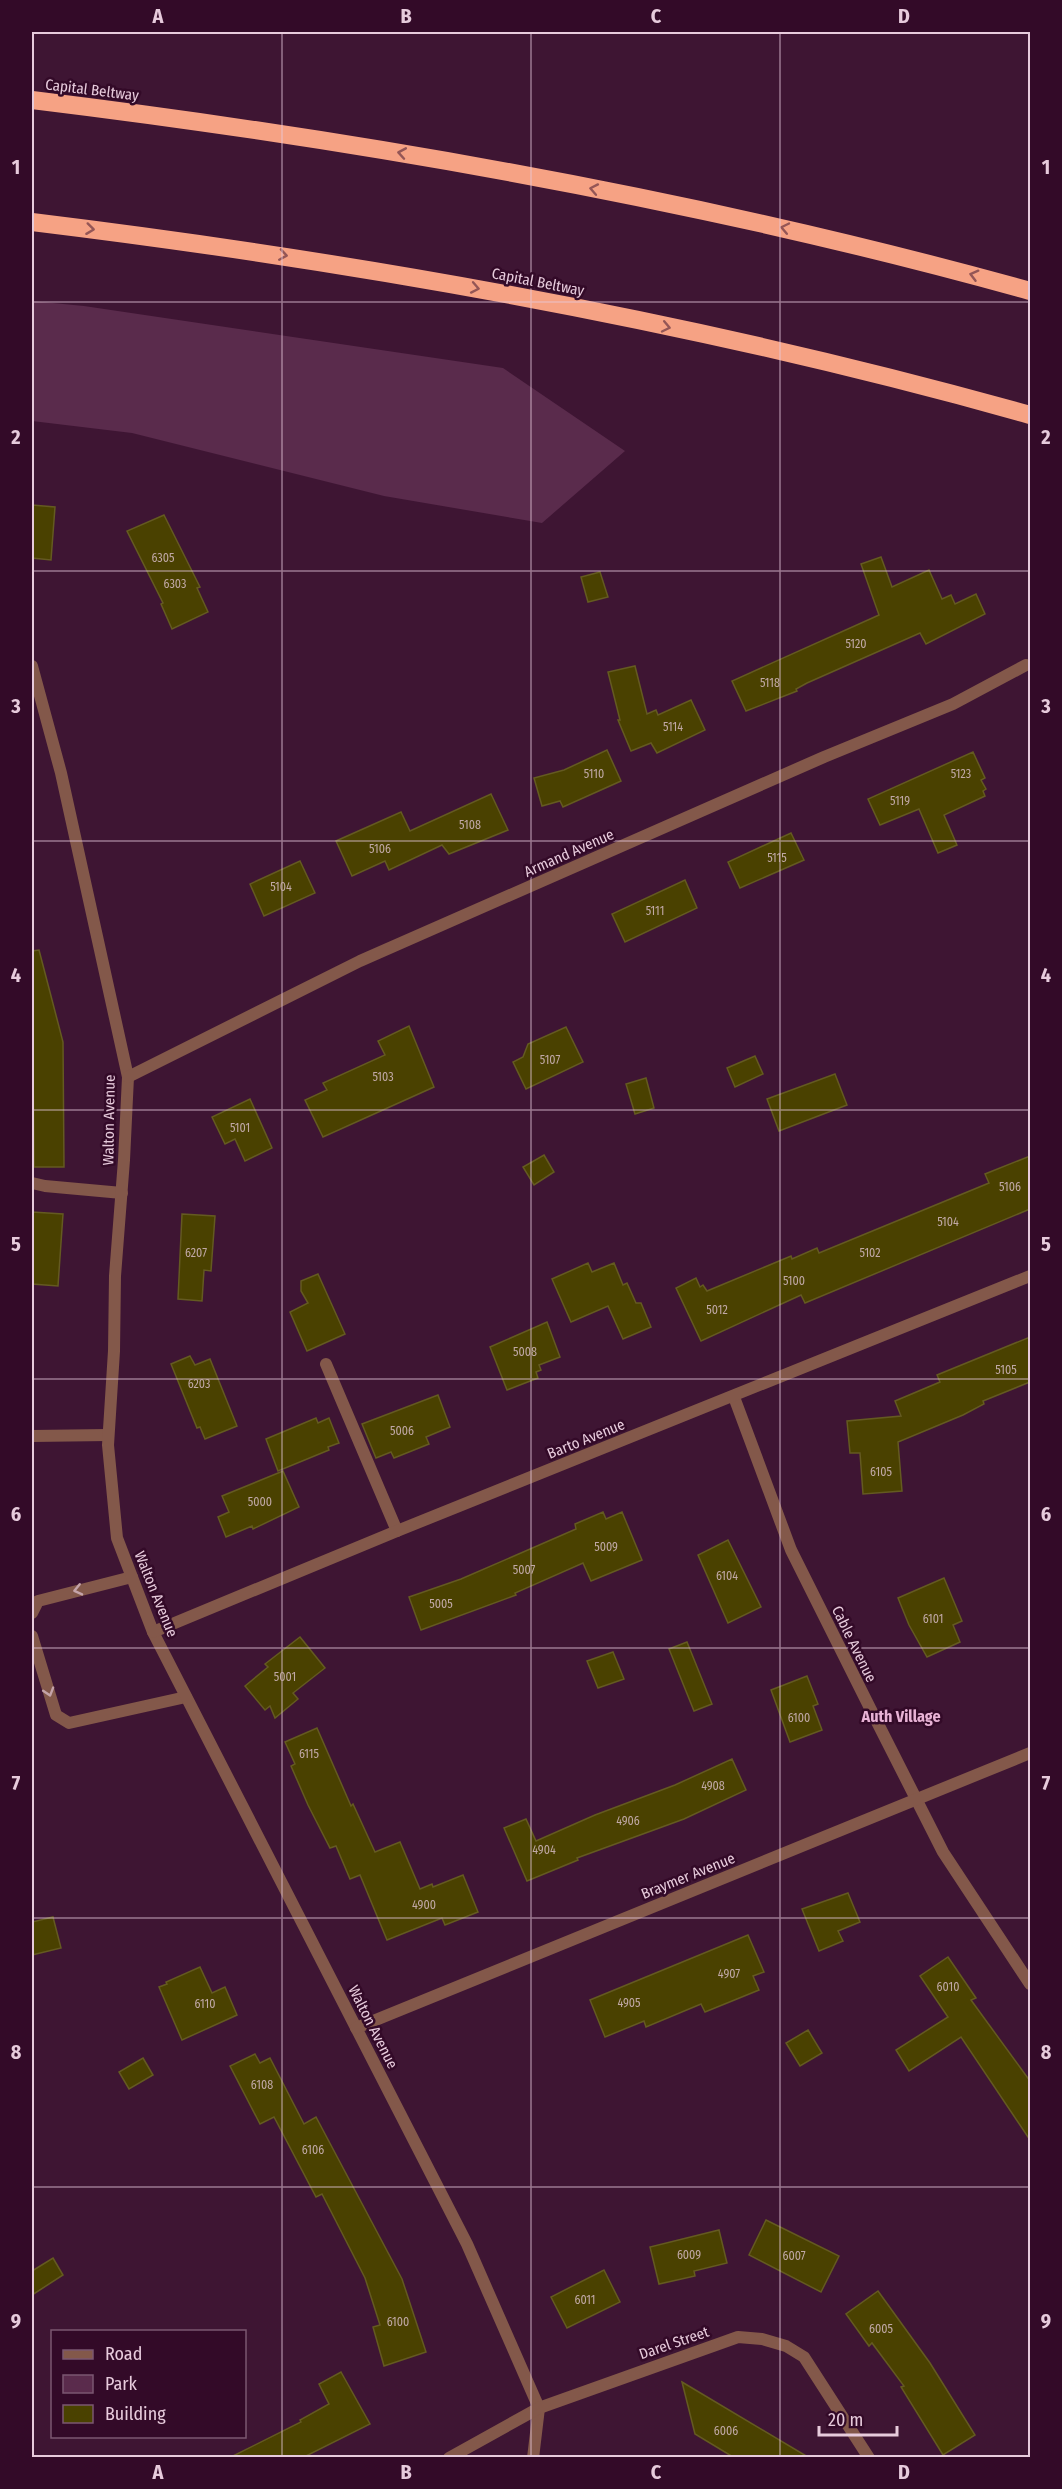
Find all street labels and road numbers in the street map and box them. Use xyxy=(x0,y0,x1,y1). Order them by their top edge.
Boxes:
street label: Capital Beltway xyxy=(44,75,140,105)
street label: Capital Beltway xyxy=(490,264,586,300)
street label: Armand Avenue xyxy=(521,825,617,881)
street label: Walton Avenue xyxy=(99,1074,119,1166)
street label: Barto Avenue xyxy=(545,1415,627,1463)
street label: Walton Avenue xyxy=(131,1548,181,1640)
street label: Cable Avenue xyxy=(828,1603,880,1685)
street label: Braymer Avenue xyxy=(638,1849,738,1903)
street label: Walton Avenue xyxy=(344,1982,402,2072)
street label: Darel Street xyxy=(637,2323,711,2363)

